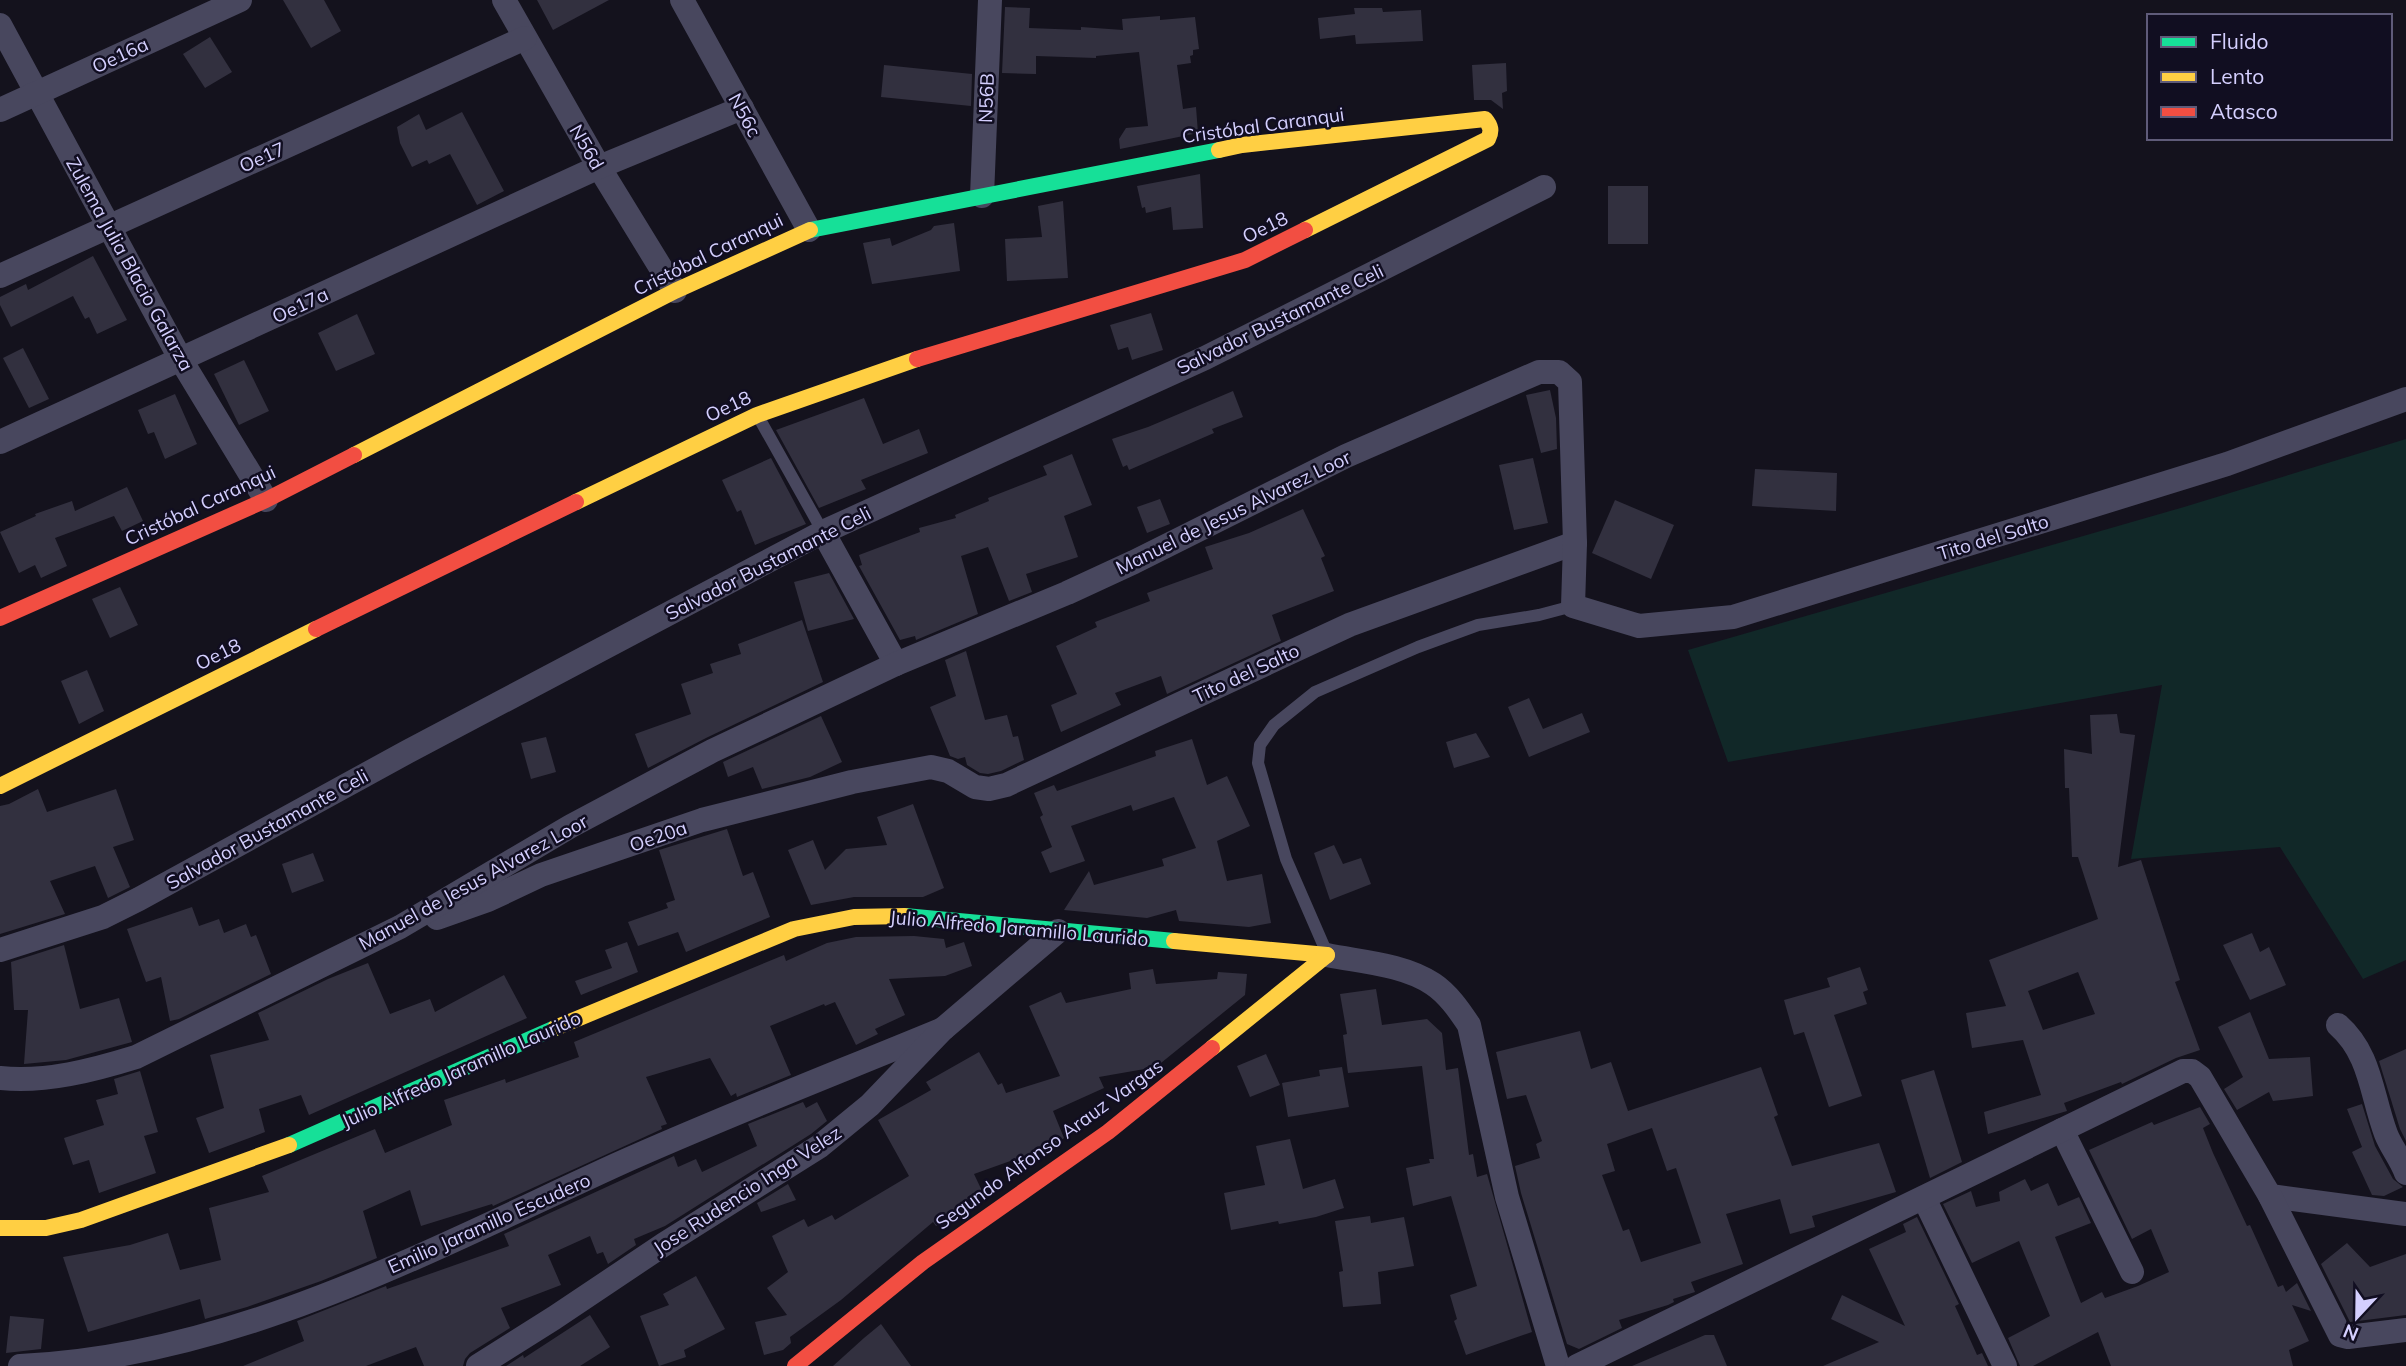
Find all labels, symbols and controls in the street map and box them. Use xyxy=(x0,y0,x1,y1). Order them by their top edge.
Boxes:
legend xyxy=(2147,14,2392,140)
text: Fluido xyxy=(2210,28,2269,54)
street label: Oe16a xyxy=(88,32,152,78)
text: Lento xyxy=(2210,63,2264,89)
street label: N56B xyxy=(973,73,999,123)
street label: N56c xyxy=(723,89,767,141)
text: Atasco xyxy=(2210,98,2278,124)
street label: Cristóbal Caranqui xyxy=(1180,102,1346,148)
street label: N56d xyxy=(565,120,609,174)
street label: Oe17 xyxy=(235,136,289,178)
street label: Zulema Julia Blacio Galarza xyxy=(61,153,199,375)
street label: Oe18 xyxy=(1238,206,1292,248)
street label: Cristóbal Caranqui xyxy=(629,207,787,301)
street label: Salvador Bustamante Celi xyxy=(1173,258,1387,380)
street label: Oe17a xyxy=(268,282,332,328)
street label: Oe18 xyxy=(701,385,755,427)
street label: Manuel de Jesus Alvarez Loor xyxy=(1112,445,1354,579)
street label: Cristóbal Caranqui xyxy=(121,460,279,550)
street label: Salvador Bustamante Celi xyxy=(661,501,875,625)
street label: Tito del Salto xyxy=(1935,509,2051,565)
street label: Oe18 xyxy=(191,633,245,675)
street label: Tito del Salto xyxy=(1189,638,1303,708)
street label: Salvador Bustamante Celi xyxy=(162,763,372,895)
street label: Manuel de Jesus Alvarez Loor xyxy=(354,809,592,955)
street label: Oe20a xyxy=(626,815,690,857)
street label: Julio Alfredo Jaramillo Laurido xyxy=(889,905,1149,951)
street label: Julio Alfredo Jaramillo Laurido xyxy=(338,1005,584,1133)
street label: Segundo Alfonso Arauz Vargas xyxy=(931,1053,1167,1235)
street label: Jose Rudencio Inga Velez xyxy=(648,1120,846,1260)
street label: Emilio Jaramillo Escudero xyxy=(384,1167,594,1279)
north arrow xyxy=(2322,1282,2392,1352)
text: N xyxy=(2339,1319,2362,1347)

